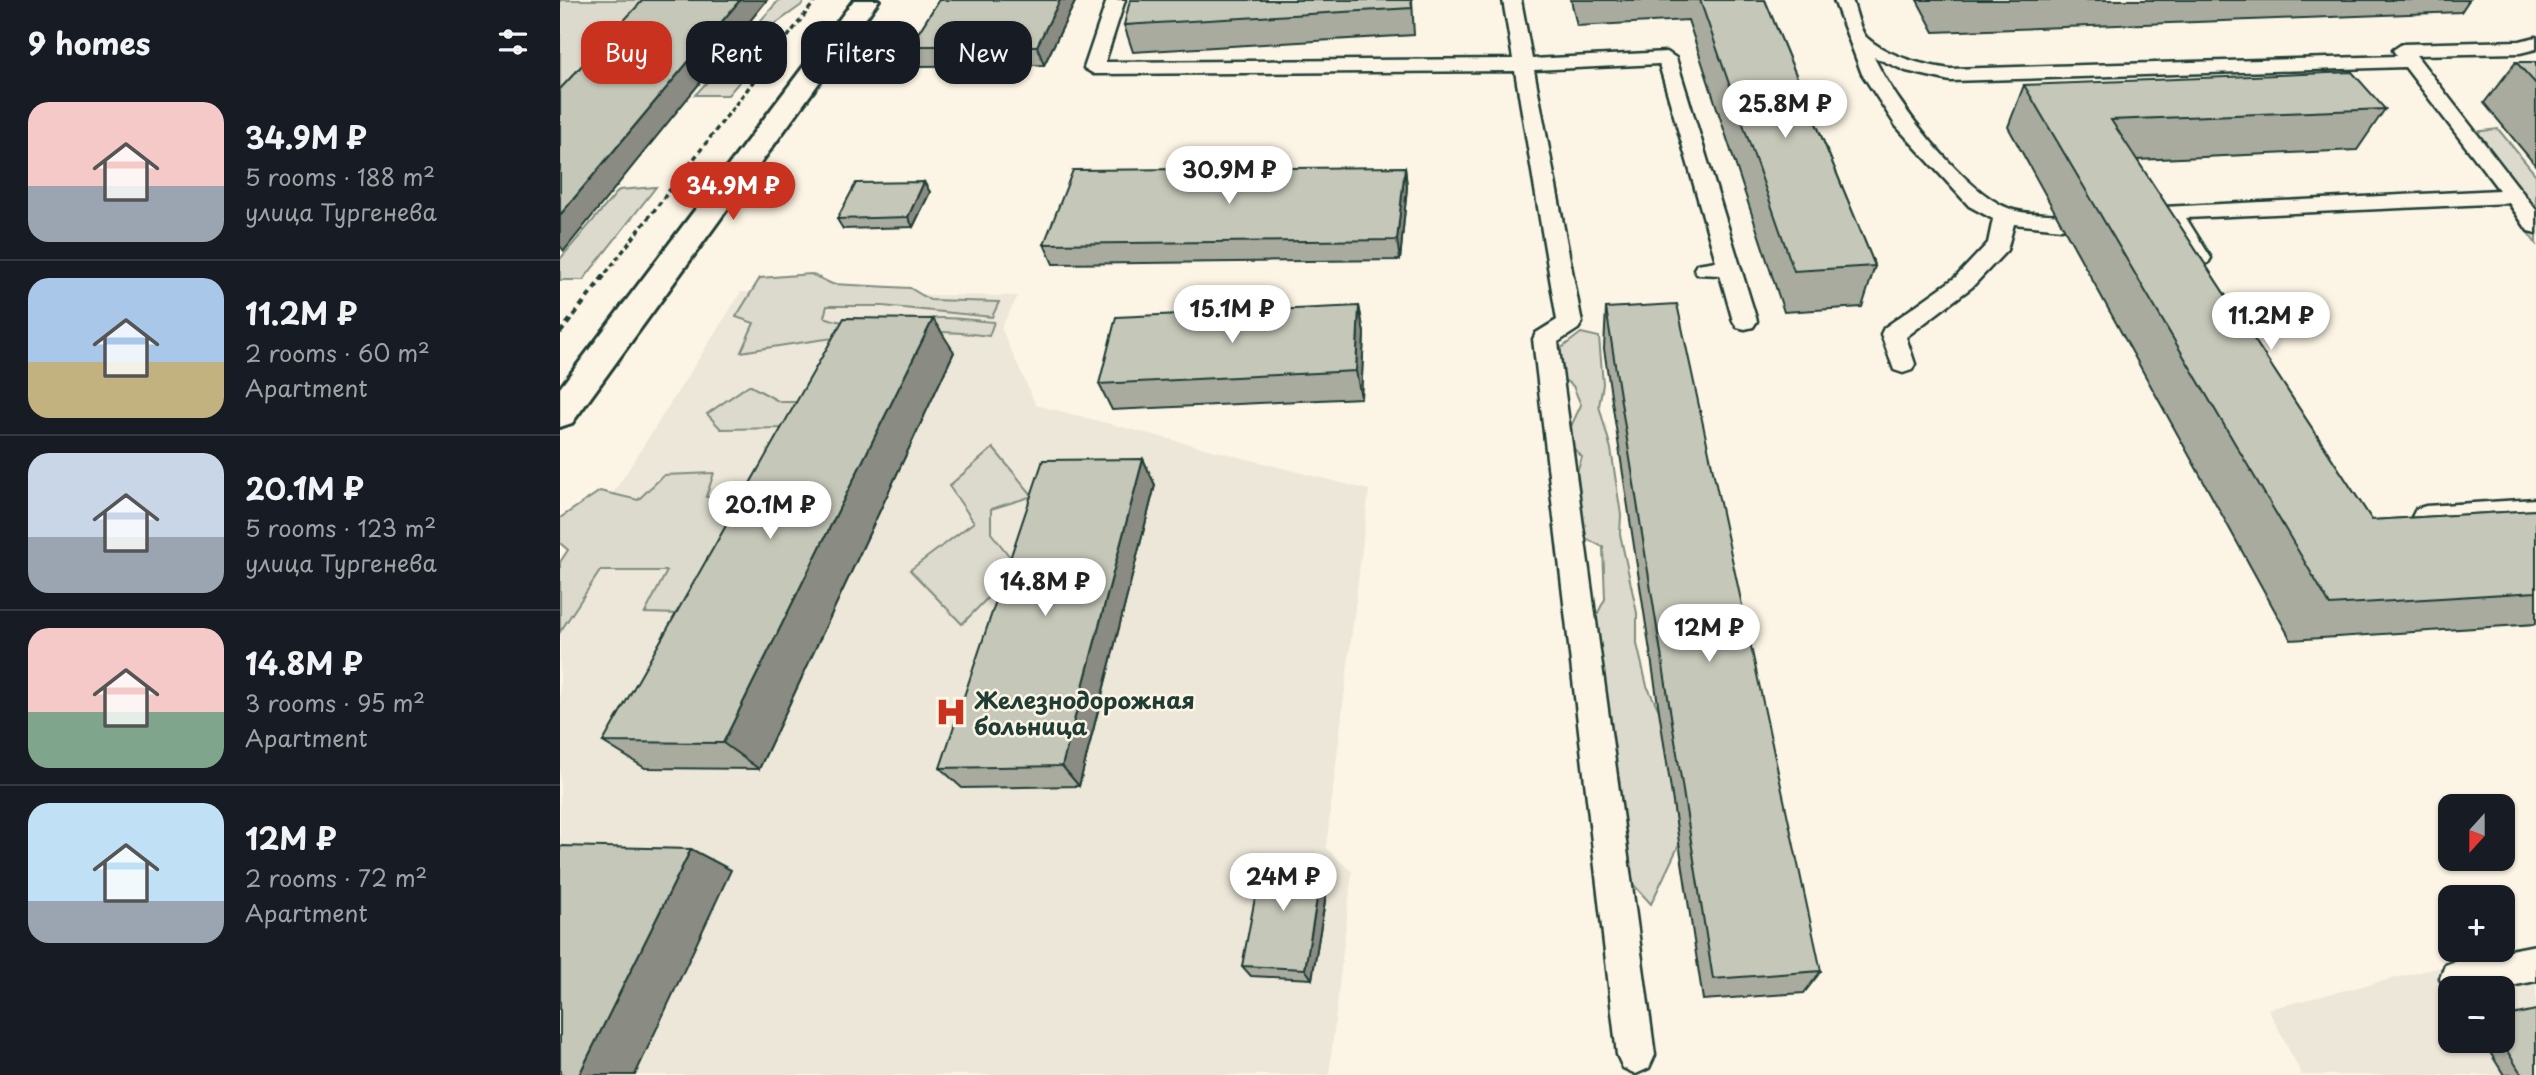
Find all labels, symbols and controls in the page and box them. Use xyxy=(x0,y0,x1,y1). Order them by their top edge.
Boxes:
text: 9 homes xyxy=(28,20,150,65)
chip: Buy xyxy=(581,21,672,84)
chip: Rent xyxy=(686,21,787,84)
chip: Filters xyxy=(801,21,920,84)
chip: New xyxy=(934,21,1032,84)
icon: filters xyxy=(494,23,532,61)
pin: 25.8M ₽ xyxy=(1720,80,1850,140)
text: 25.8M ₽ xyxy=(1738,85,1832,120)
text: 34.9M ₽ xyxy=(245,114,367,159)
icon: home xyxy=(84,130,168,214)
pin: 30.9M ₽ xyxy=(1164,146,1294,206)
text: 30.9M ₽ xyxy=(1182,151,1276,186)
text: 5 rooms · 188 m² xyxy=(245,159,435,194)
pin: 34.9M ₽ xyxy=(668,162,798,222)
text: 34.9M ₽ xyxy=(686,167,780,202)
text: улица Тургенева xyxy=(245,194,437,229)
pin: 15.1M ₽ xyxy=(1167,286,1297,345)
text: 11.2M ₽ xyxy=(245,290,357,335)
text: 15.1M ₽ xyxy=(1190,290,1274,325)
pin: 11.2M ₽ xyxy=(2206,292,2336,352)
text: 11.2M ₽ xyxy=(2228,297,2314,332)
icon: home xyxy=(84,306,168,390)
text: 2 rooms · 60 m² xyxy=(245,335,430,370)
text: Apartment xyxy=(245,370,368,405)
text: 20.1M ₽ xyxy=(245,465,364,510)
icon: home xyxy=(84,481,168,565)
pin: 20.1M ₽ xyxy=(705,482,835,541)
text: 20.1M ₽ xyxy=(724,486,816,521)
text: 5 rooms · 123 m² xyxy=(245,510,436,545)
text: улица Тургенева xyxy=(245,545,437,580)
pin: 14.8M ₽ xyxy=(980,558,1110,618)
text: 14.8M ₽ xyxy=(1000,563,1090,598)
pin: 12M ₽ xyxy=(1660,604,1758,664)
text: 12M ₽ xyxy=(1674,609,1744,644)
text: 14.8M ₽ xyxy=(245,640,363,685)
icon: home xyxy=(84,656,168,740)
place label: Железнодорожная больница xyxy=(974,682,1195,743)
text: 3 rooms · 95 m² xyxy=(245,685,425,720)
hospital icon: Железнодорожная больница xyxy=(934,695,968,729)
text: Apartment xyxy=(245,720,368,755)
north arrow xyxy=(2438,794,2515,872)
map controls xyxy=(2438,794,2515,1053)
text: 12M ₽ xyxy=(245,815,337,860)
icon: home xyxy=(84,831,168,915)
pin: 24M ₽ xyxy=(1234,853,1332,913)
text: 24M ₽ xyxy=(1246,858,1320,893)
text: 2 rooms · 72 m² xyxy=(245,860,427,895)
button: + xyxy=(2438,885,2515,962)
text: Apartment xyxy=(245,895,368,930)
button: − xyxy=(2438,976,2515,1053)

